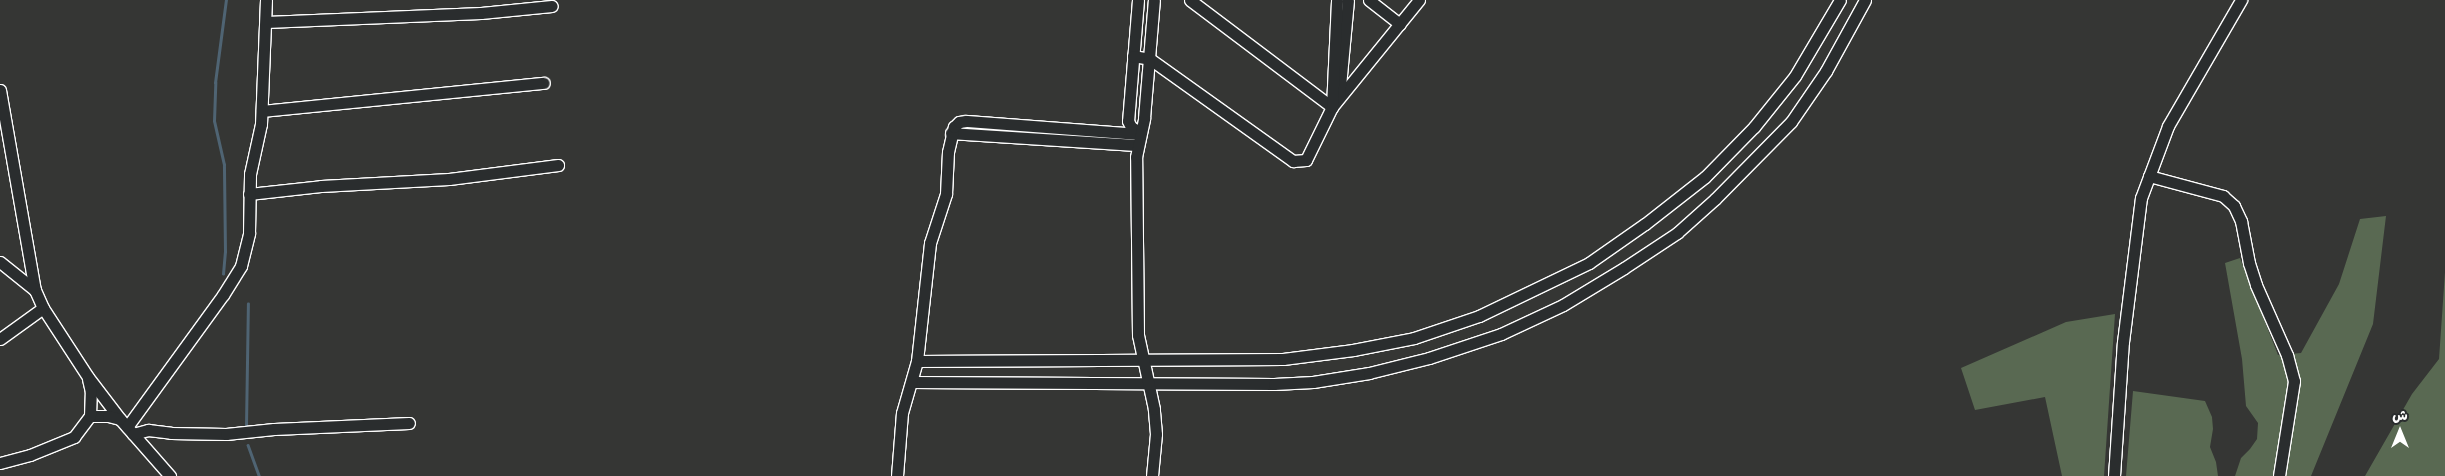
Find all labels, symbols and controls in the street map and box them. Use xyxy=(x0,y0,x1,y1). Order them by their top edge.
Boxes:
north arrow xyxy=(2375,406,2425,456)
text: ش xyxy=(2392,406,2408,426)

